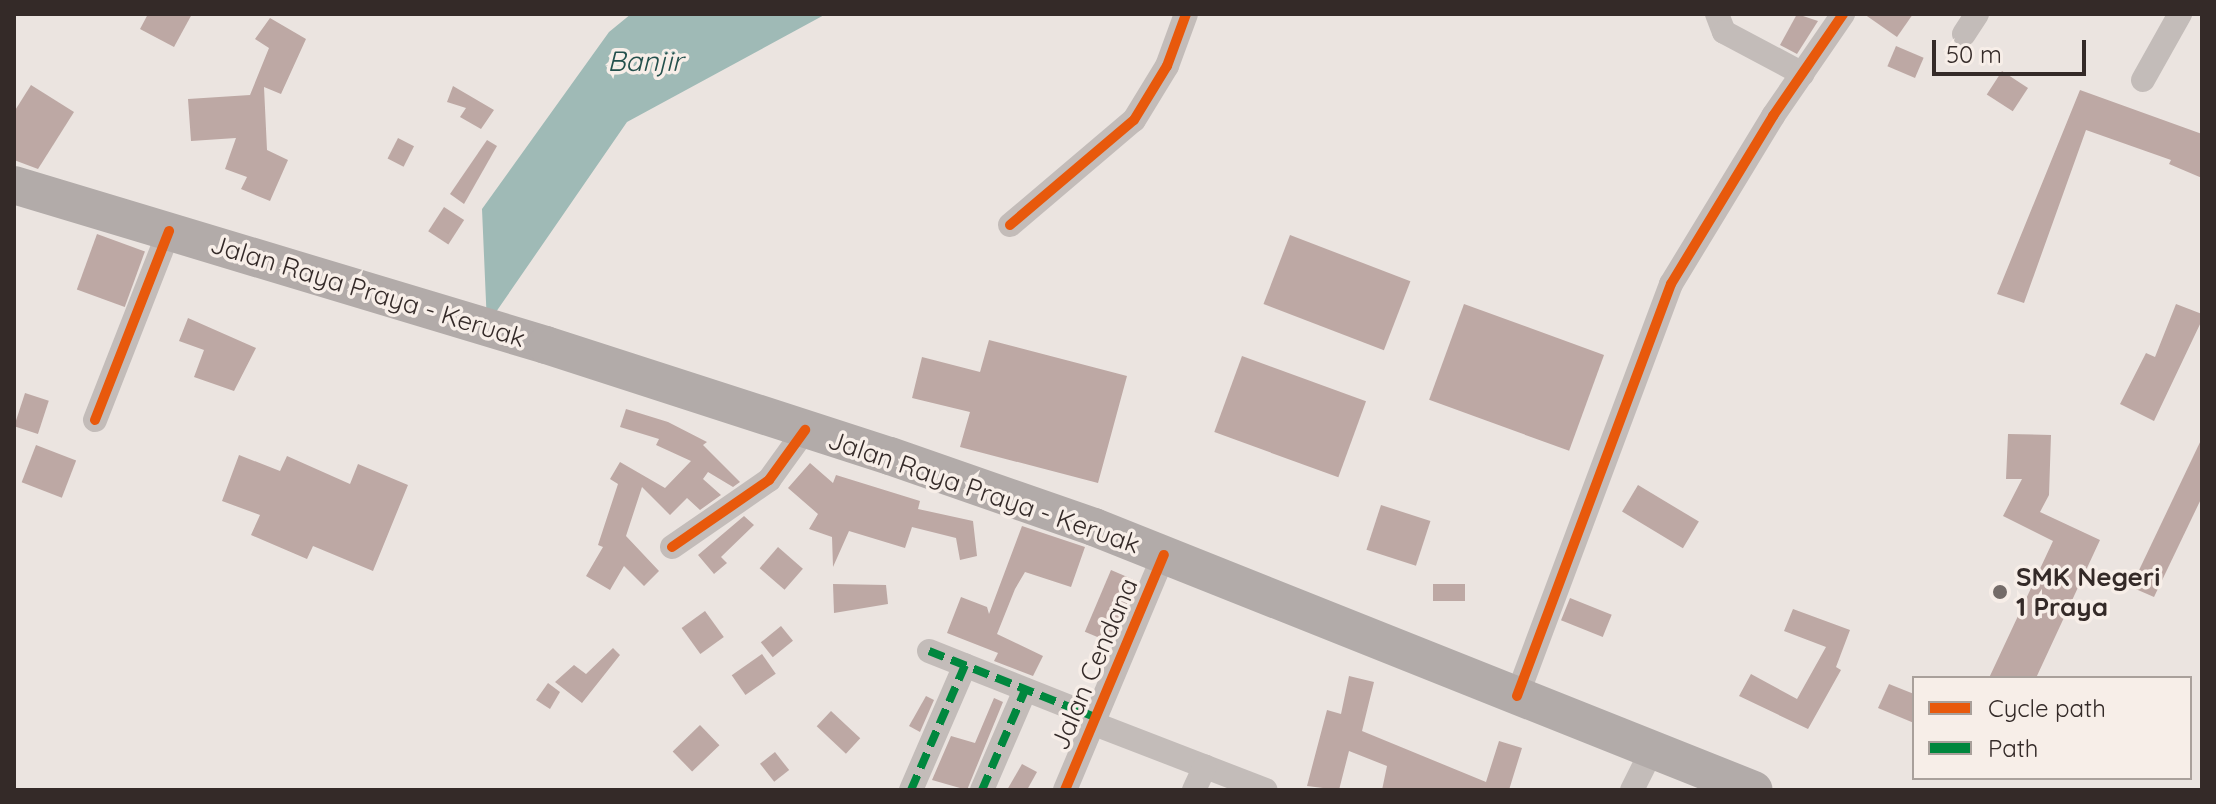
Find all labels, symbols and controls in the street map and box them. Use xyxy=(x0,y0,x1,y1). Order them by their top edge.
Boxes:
scale bar xyxy=(1936,24,2090,74)
text: 50 m xyxy=(1946,39,2002,69)
water label: Banjir xyxy=(607,44,683,78)
street label: Jalan Raya Praya - Keruak xyxy=(207,228,529,354)
street label: Jalan Raya Praya - Keruak xyxy=(824,424,1144,560)
place label: SMK Negeri 1 Praya xyxy=(2016,561,2160,622)
street label: Jalan Cendana xyxy=(1044,573,1144,755)
marker: SMK Negeri 1 Praya xyxy=(1991,583,2009,601)
legend xyxy=(1912,676,2192,780)
text: Cycle path xyxy=(1988,693,2106,723)
text: Path xyxy=(1988,733,2039,763)

